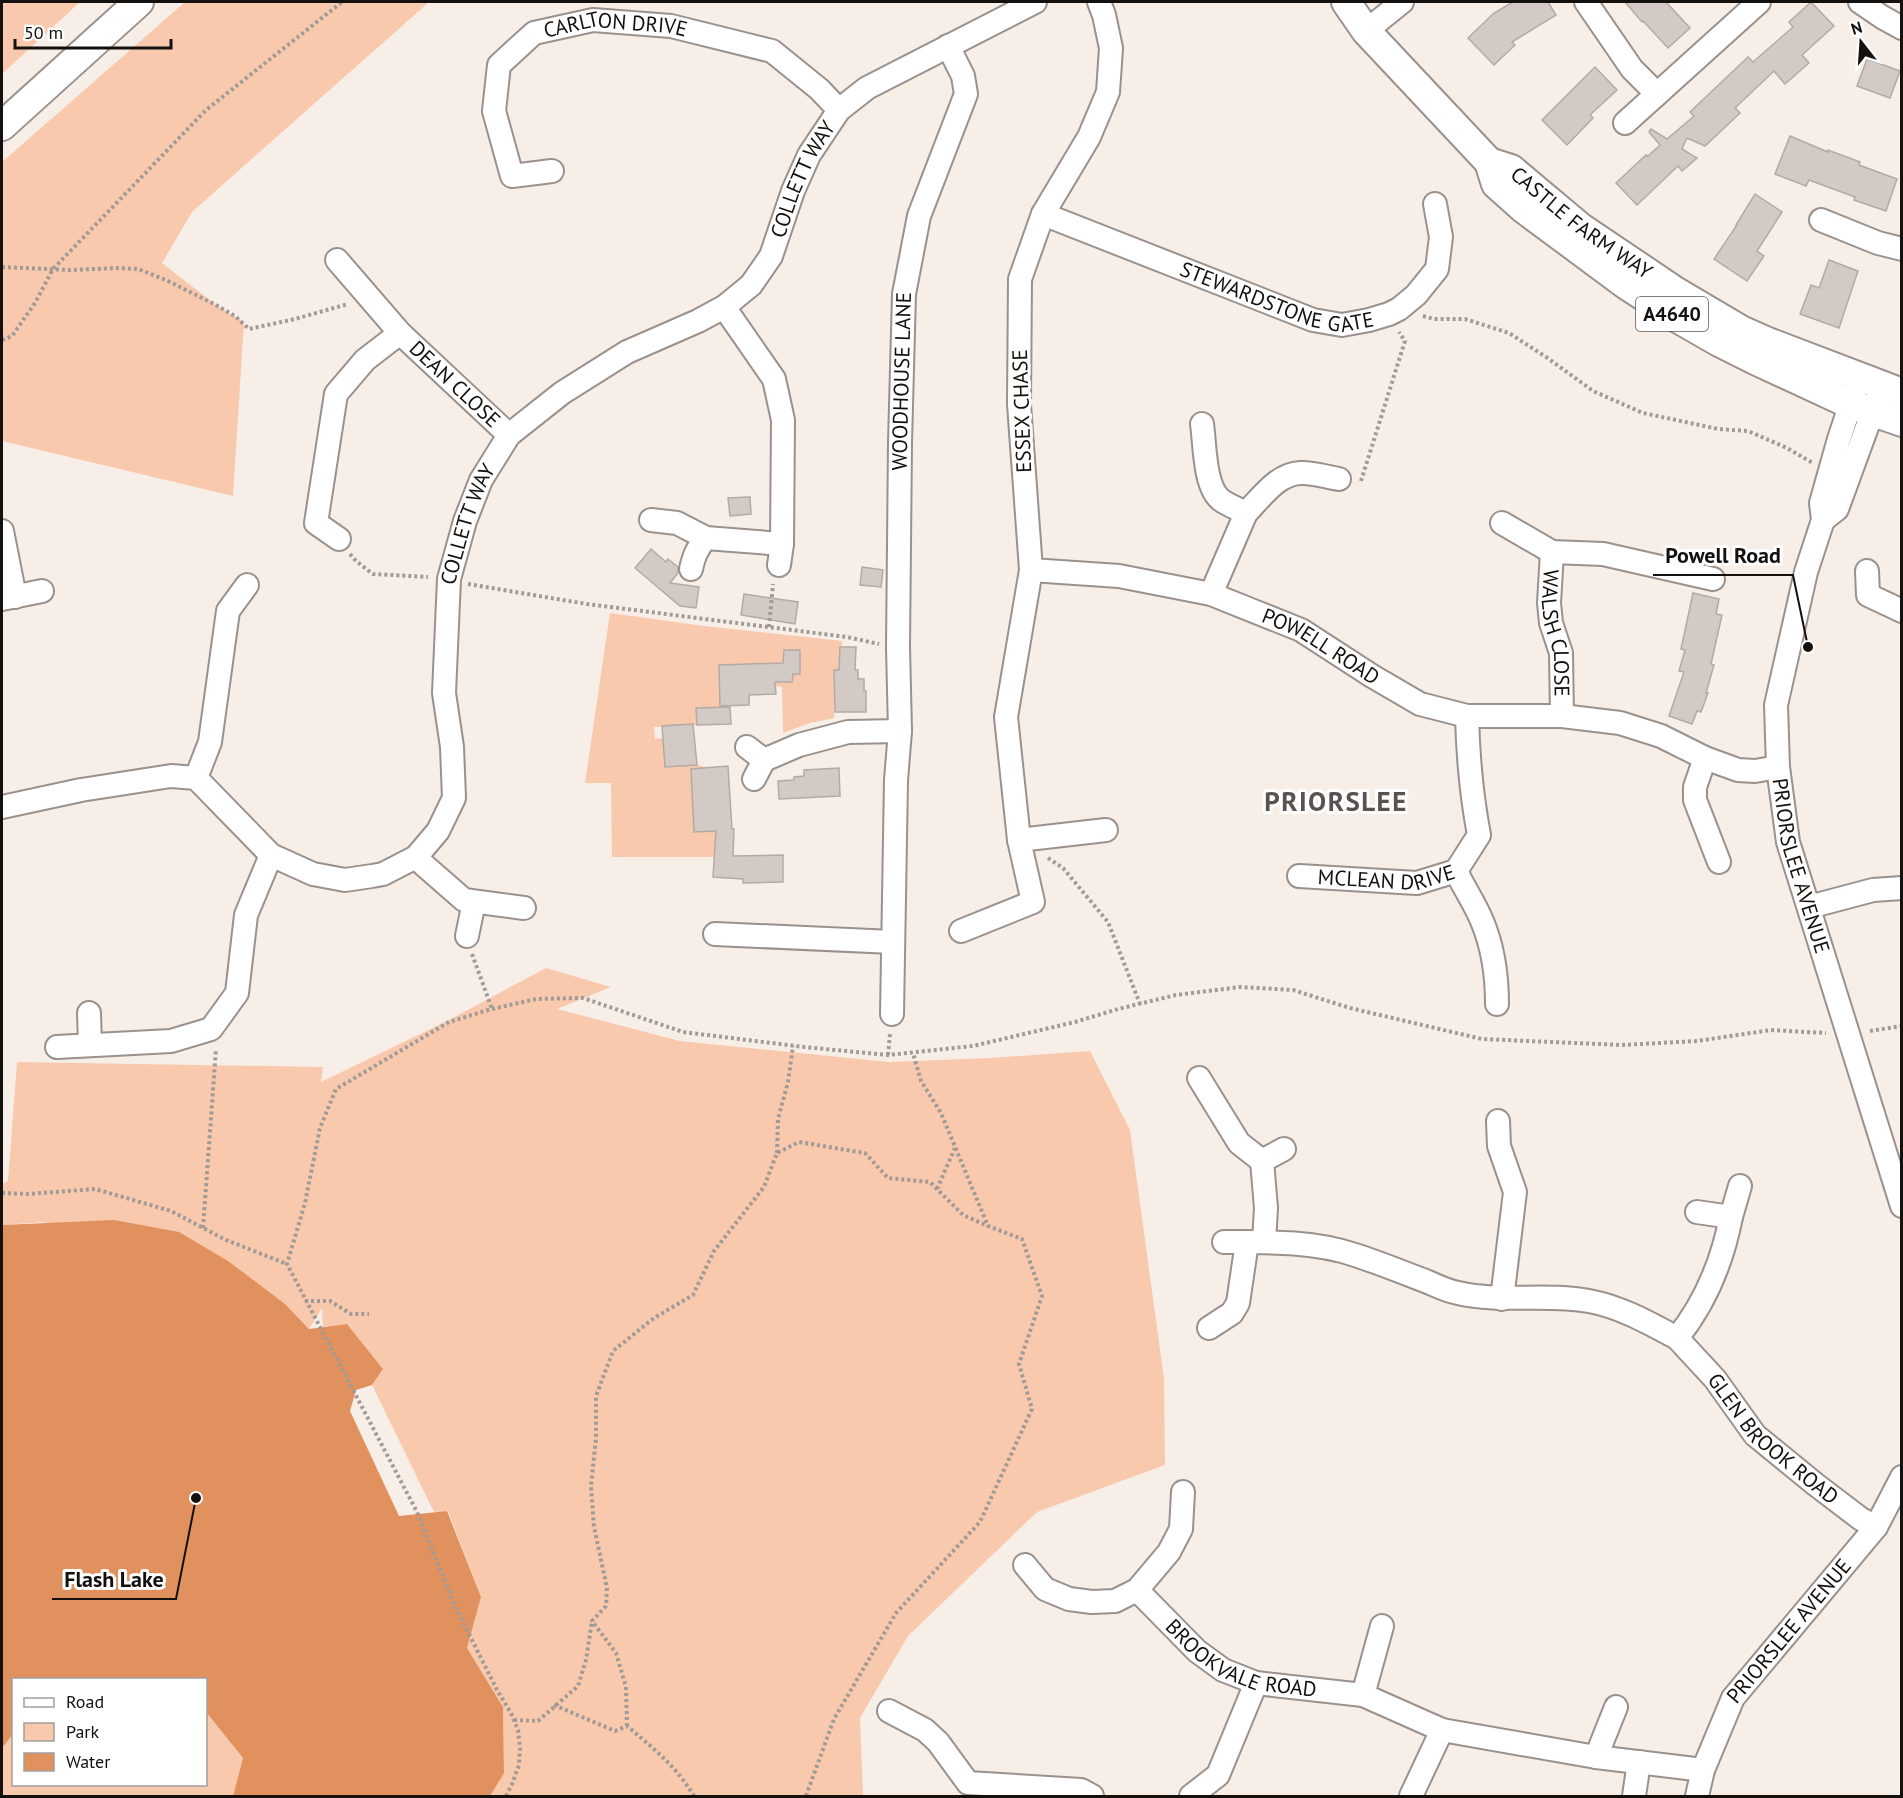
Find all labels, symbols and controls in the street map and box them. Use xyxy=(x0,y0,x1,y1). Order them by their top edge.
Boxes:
street label: CARLTON DRIVE xyxy=(541,5,690,44)
scale bar xyxy=(15,12,171,50)
north arrow xyxy=(1831,12,1891,72)
text: N xyxy=(1849,17,1865,39)
text: 50 m xyxy=(24,21,63,44)
street label: COLLETT WAY xyxy=(764,115,841,241)
street label: CASTLE FARM WAY xyxy=(1505,160,1658,285)
street label: STEWARDSTONE GATE xyxy=(1176,255,1376,338)
street label: WOODHOUSE LANE xyxy=(886,292,917,471)
road number: A4640 xyxy=(1636,297,1708,331)
street label: DEAN CLOSE xyxy=(404,335,506,433)
street label: ESSEX CHASE xyxy=(1006,349,1037,473)
street label: COLLETT WAY xyxy=(434,458,501,588)
callout: Powell Road xyxy=(1653,535,1793,575)
text: Powell Road xyxy=(1665,541,1781,569)
street label: WALSH CLOSE xyxy=(1536,569,1576,697)
street label: POWELL ROAD xyxy=(1258,602,1385,690)
street label: PRIORSLEE AVENUE xyxy=(1767,776,1836,957)
district label: PRIORSLEE xyxy=(1264,784,1408,818)
street label: MCLEAN DRIVE xyxy=(1317,858,1458,896)
street label: GLEN BROOK ROAD xyxy=(1702,1367,1844,1510)
street label: PRIORSLEE AVENUE xyxy=(1720,1553,1857,1709)
callout: Flash Lake xyxy=(52,1559,176,1599)
text: Flash Lake xyxy=(64,1565,164,1593)
street label: BROOKVALE ROAD xyxy=(1160,1613,1318,1703)
legend xyxy=(12,1678,207,1786)
text: Road xyxy=(66,1690,104,1713)
text: Park xyxy=(66,1720,99,1743)
text: Water xyxy=(66,1750,110,1773)

